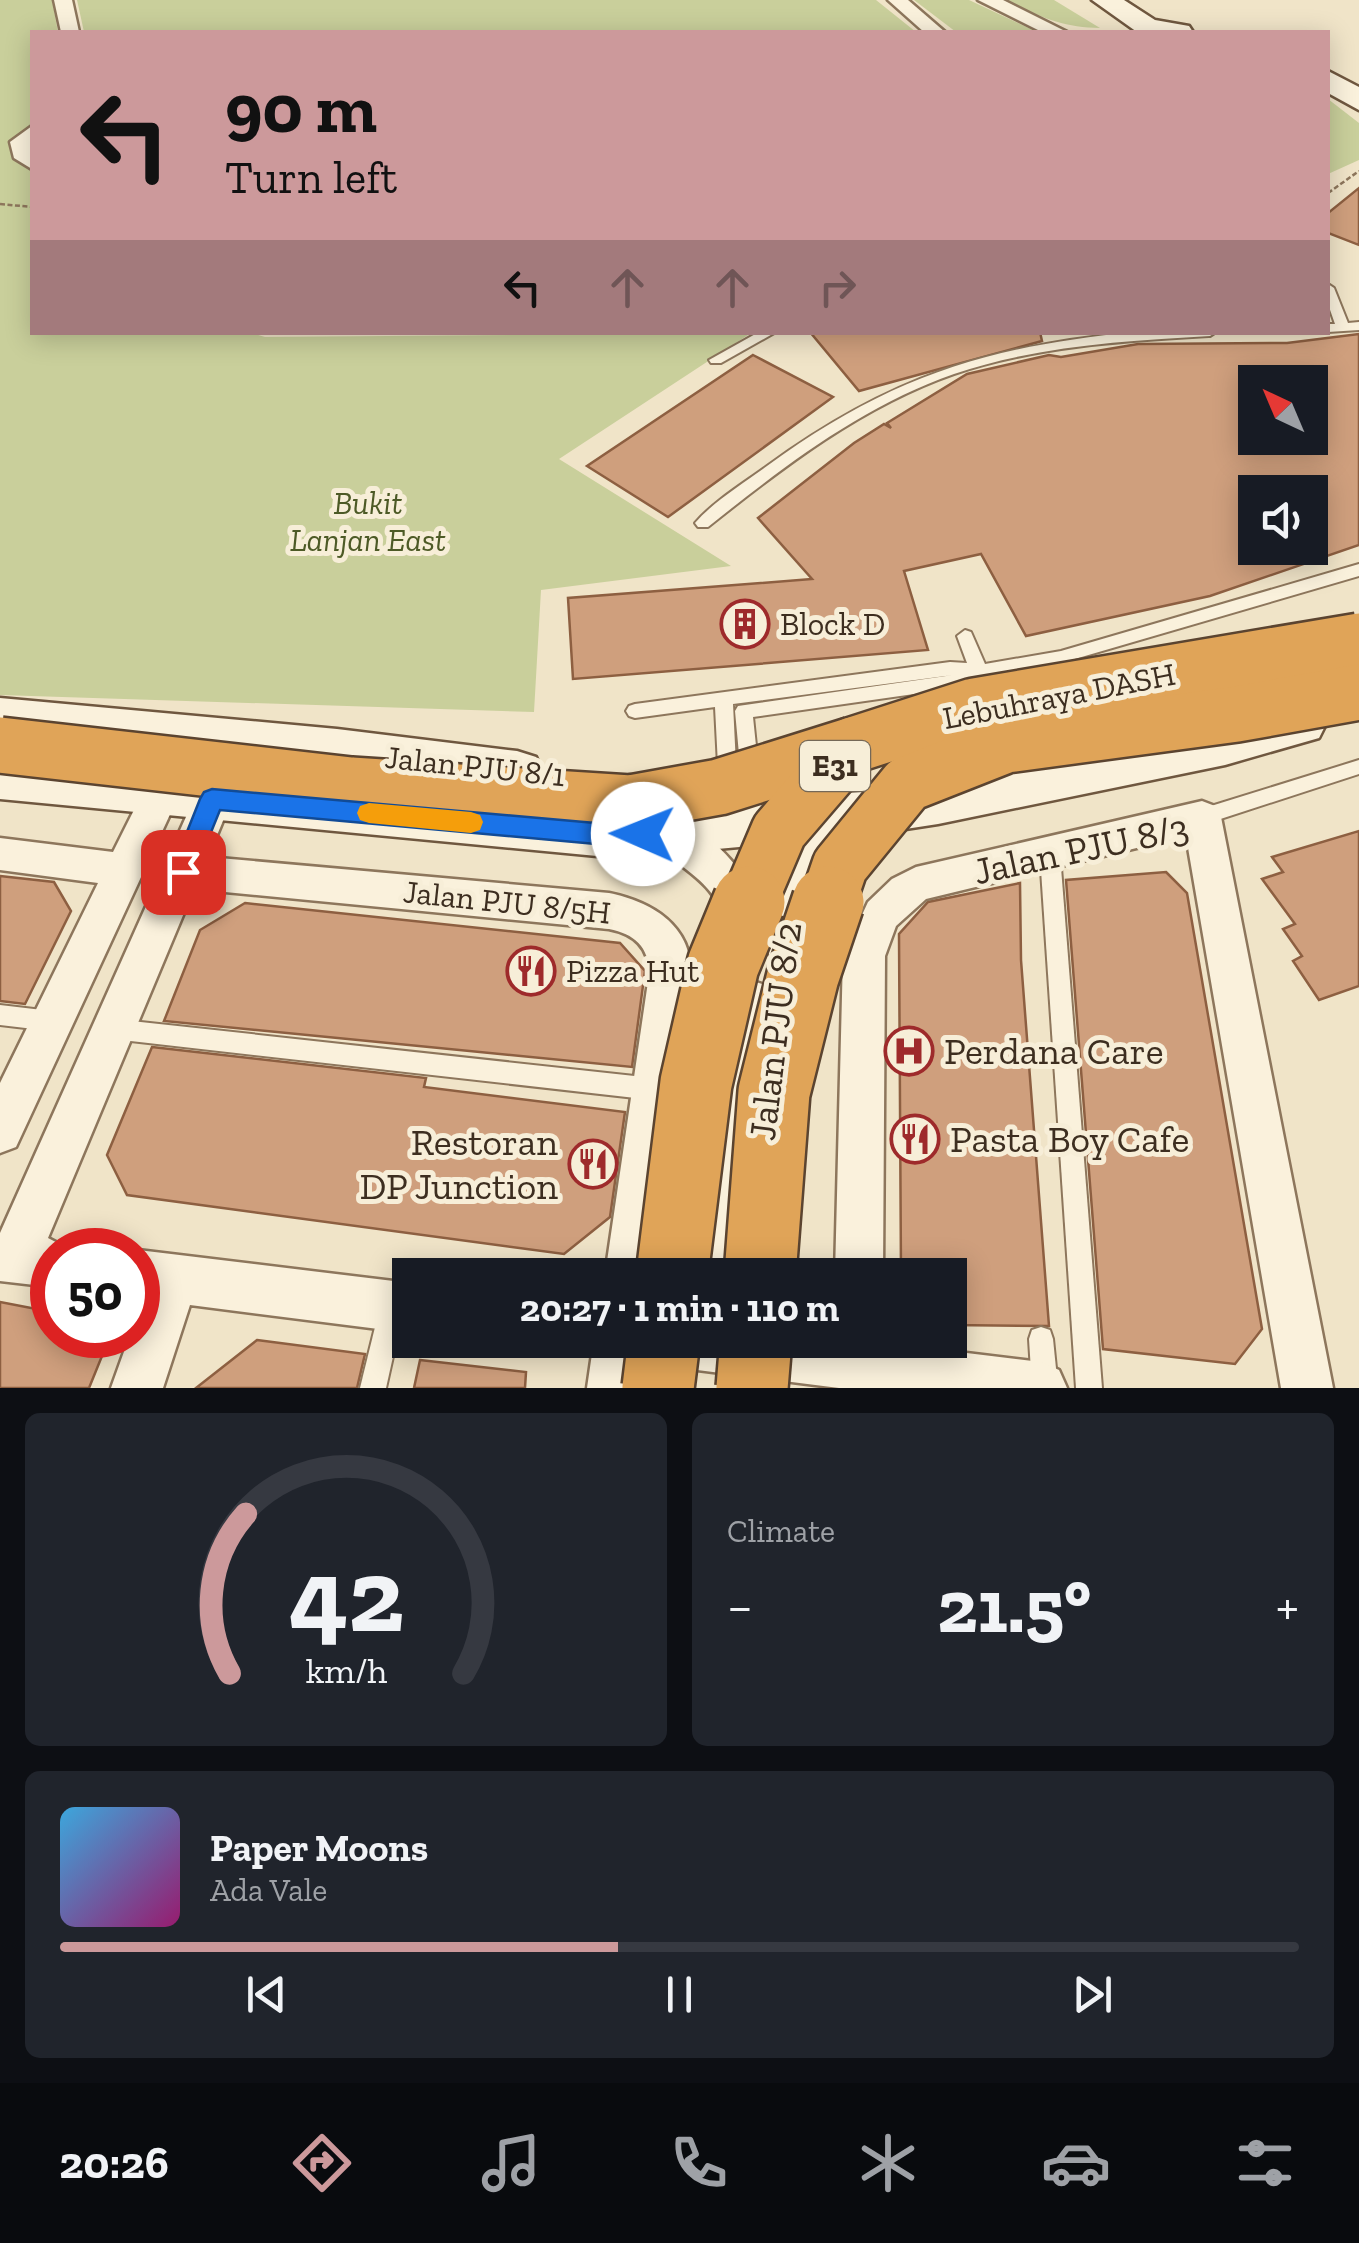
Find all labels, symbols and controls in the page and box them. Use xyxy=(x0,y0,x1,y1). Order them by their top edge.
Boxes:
text: 90 m xyxy=(225,66,377,150)
icon: left xyxy=(60,70,190,200)
text: Turn left xyxy=(225,151,397,205)
icon: left xyxy=(495,260,550,315)
icon: ahead xyxy=(600,260,655,315)
icon: ahead xyxy=(705,260,760,315)
icon: right xyxy=(810,260,865,315)
north arrow xyxy=(1238,365,1328,455)
map controls xyxy=(1238,365,1328,565)
button: sound xyxy=(1238,475,1328,565)
park label: Bukit Lanjan East xyxy=(290,484,446,559)
building icon: Block D xyxy=(719,598,771,650)
place label: Block D xyxy=(780,605,885,643)
street label: Lebuhraya DASH xyxy=(939,655,1179,737)
street label: Jalan PJU 8/1 xyxy=(383,738,567,794)
road number: E31 xyxy=(800,741,870,791)
position arrow xyxy=(591,782,695,886)
street label: Jalan PJU 8/3 xyxy=(969,804,1193,894)
pin xyxy=(141,830,226,915)
icon: arrive xyxy=(156,845,211,900)
street label: Jalan PJU 8/5H xyxy=(401,872,613,932)
street label: Jalan PJU 8/2 xyxy=(739,919,811,1143)
restaurant icon: Pizza Hut xyxy=(505,945,557,997)
place label: Pizza Hut xyxy=(566,952,699,990)
hospital icon: Perdana Care xyxy=(883,1025,935,1077)
place label: Perdana Care xyxy=(944,1028,1164,1074)
restaurant icon: Pasta Boy Cafe xyxy=(889,1113,941,1165)
place label: Pasta Boy Cafe xyxy=(950,1116,1189,1162)
place label: Restoran DP Junction xyxy=(360,1119,558,1209)
restaurant icon: Restoran DP Junction xyxy=(567,1138,619,1190)
speed limit sign: 50 xyxy=(30,1228,160,1358)
text: 20:27 · 1 min · 110 m xyxy=(520,1285,839,1331)
text: Climate xyxy=(727,1512,835,1550)
text: 42 xyxy=(288,1533,404,1658)
text: 21.5° xyxy=(937,1561,1091,1651)
text: − xyxy=(727,1573,753,1639)
text: + xyxy=(1276,1573,1299,1639)
text: km/h xyxy=(305,1649,387,1692)
text: Paper Moons xyxy=(210,1825,428,1871)
text: Ada Vale xyxy=(210,1871,327,1909)
icon: previous xyxy=(239,1967,294,2022)
icon: pause xyxy=(652,1967,707,2022)
icon: next xyxy=(1065,1967,1120,2022)
icon: directions xyxy=(287,2128,357,2198)
icon: music xyxy=(476,2128,546,2198)
icon: phone xyxy=(664,2128,734,2198)
icon: climate xyxy=(853,2128,923,2198)
icon: car xyxy=(1041,2128,1111,2198)
icon: filters xyxy=(1230,2128,1300,2198)
text: 20:26 xyxy=(59,2136,169,2190)

